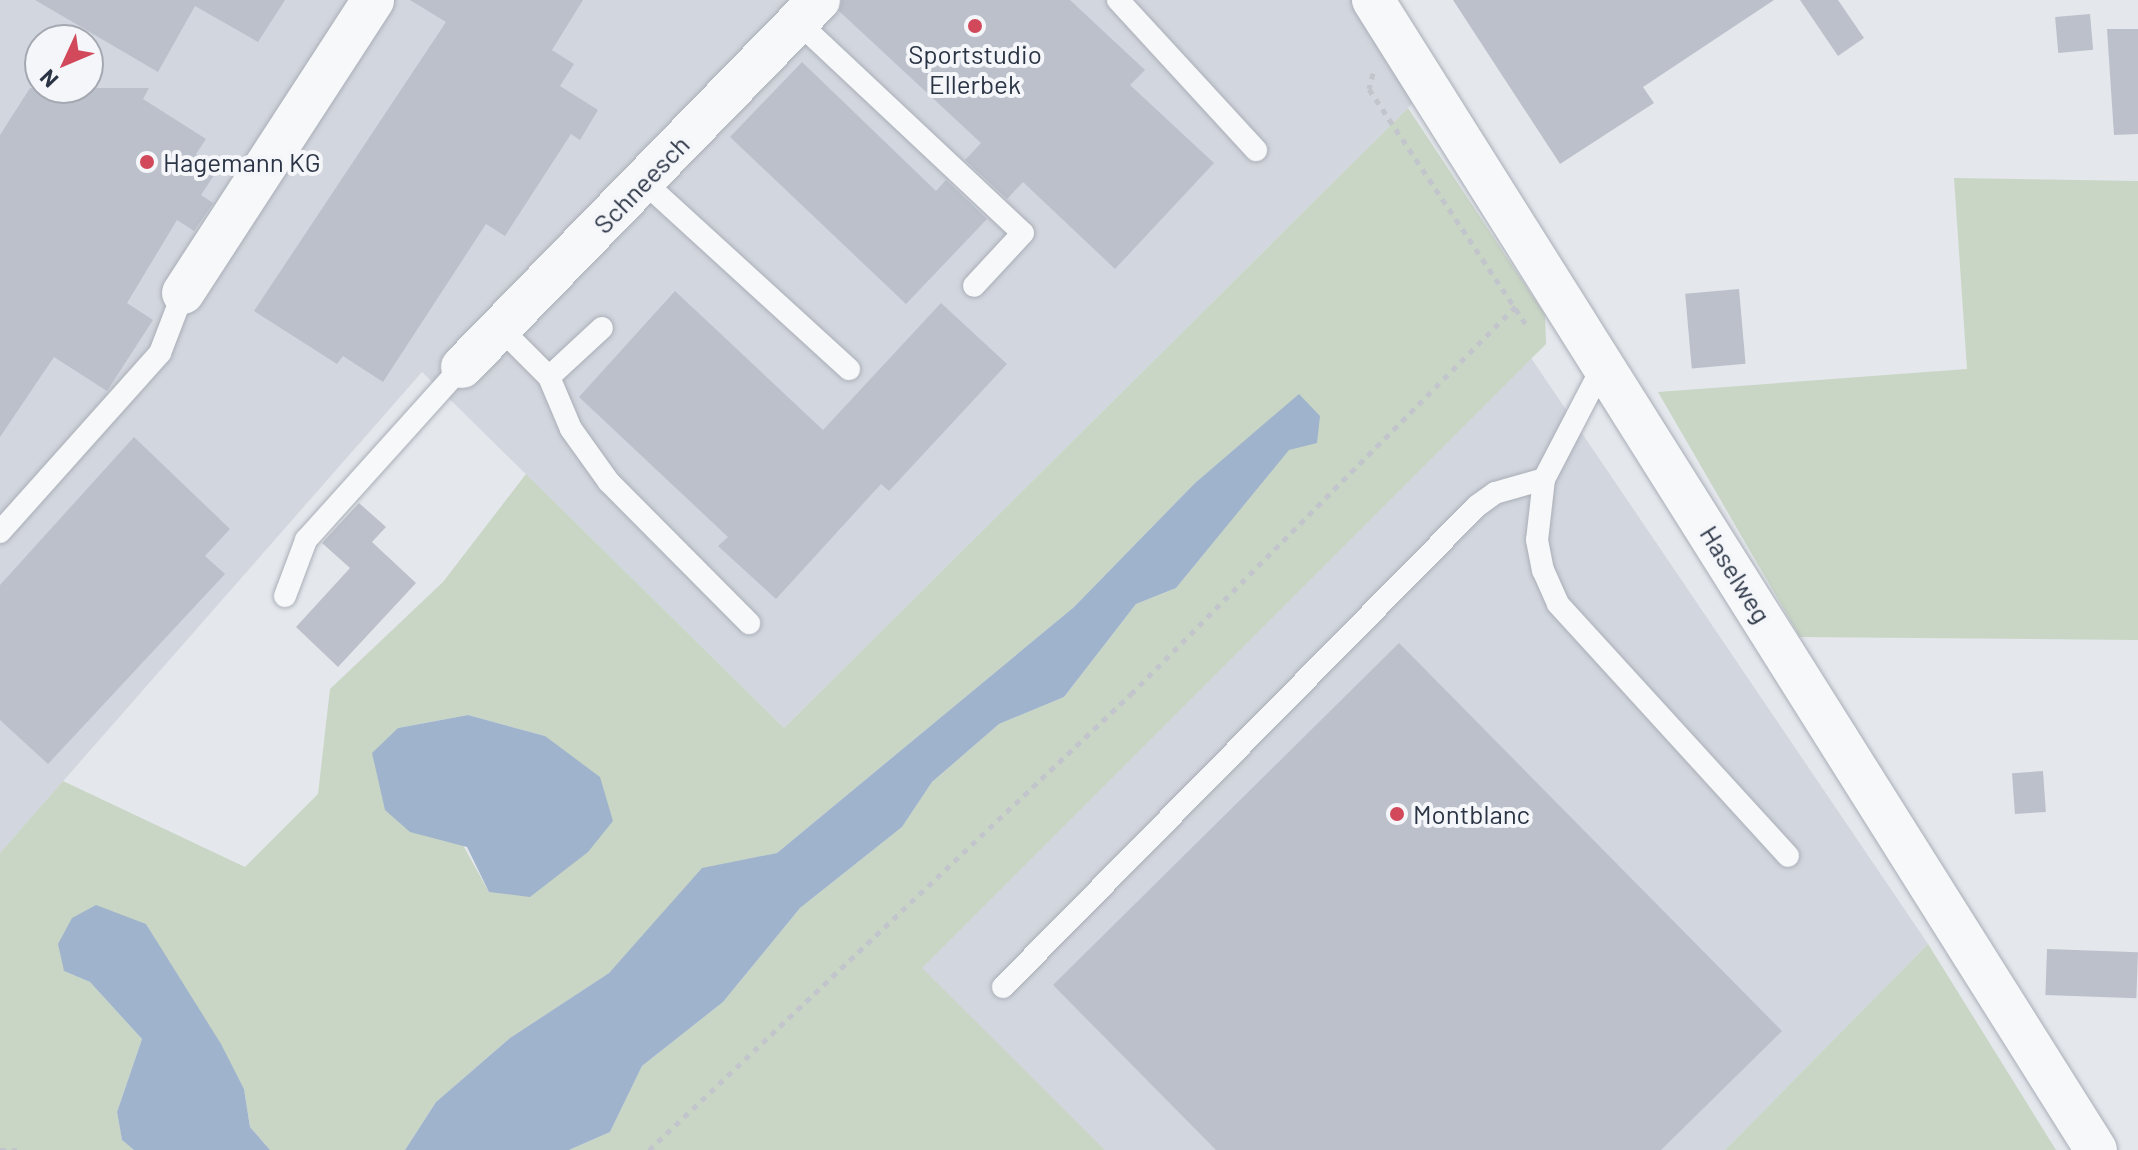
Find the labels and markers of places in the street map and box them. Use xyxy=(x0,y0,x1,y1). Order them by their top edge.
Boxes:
marker: Sportstudio Ellerbek xyxy=(966,17,984,35)
place label: Sportstudio Ellerbek xyxy=(908,38,1042,100)
place label: Hagemann KG xyxy=(163,146,321,178)
marker: Hagemann KG xyxy=(138,153,156,171)
place label: Montblanc xyxy=(1413,798,1530,830)
marker: Montblanc xyxy=(1388,805,1406,823)

